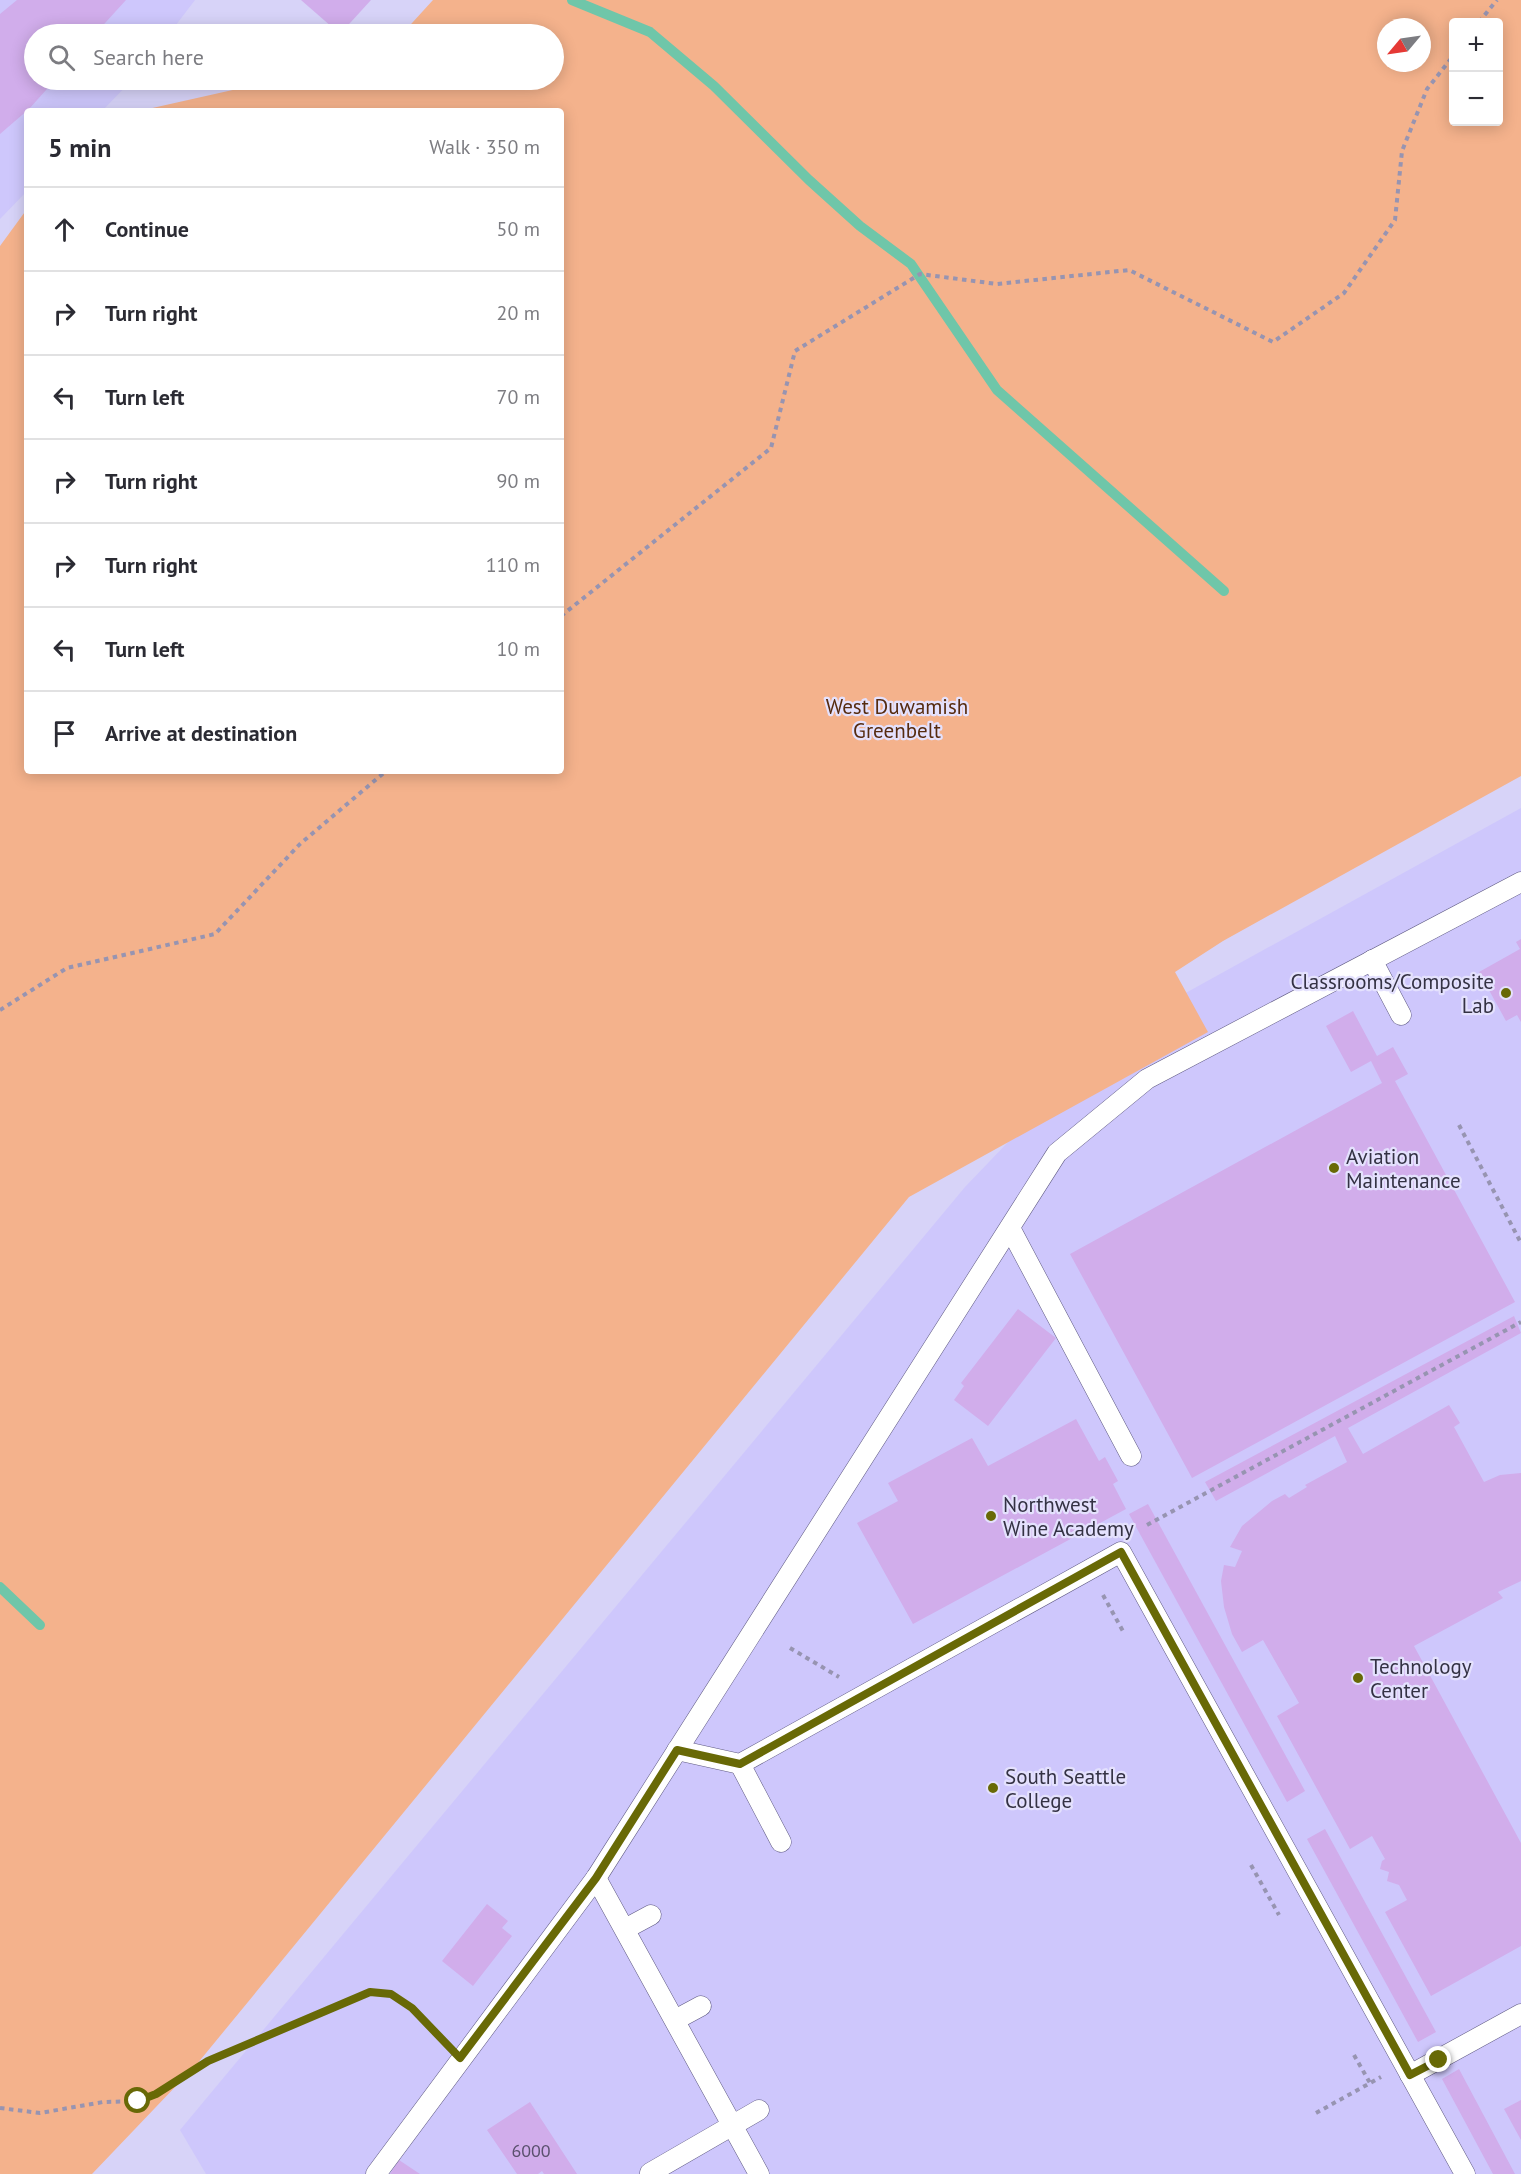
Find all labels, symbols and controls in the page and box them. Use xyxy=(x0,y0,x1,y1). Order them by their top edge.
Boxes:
north arrow xyxy=(1377,18,1431,72)
map controls xyxy=(1449,18,1503,126)
button: + xyxy=(1449,18,1503,72)
search box xyxy=(24,24,564,90)
icon: search xyxy=(45,41,78,74)
text: Search here xyxy=(93,43,204,71)
button: − xyxy=(1449,72,1503,126)
text: 5 min xyxy=(48,131,111,164)
text: Walk · 350 m xyxy=(429,134,540,160)
icon: ahead xyxy=(48,213,81,246)
text: Continue xyxy=(105,215,189,243)
text: 50 m xyxy=(497,216,540,242)
icon: right xyxy=(48,297,81,330)
text: Turn right xyxy=(105,299,197,327)
text: 20 m xyxy=(497,300,540,326)
icon: left xyxy=(48,381,81,414)
text: Turn left xyxy=(105,383,185,411)
text: 70 m xyxy=(497,384,540,410)
icon: right xyxy=(48,465,81,498)
text: Turn right xyxy=(105,467,197,495)
text: 90 m xyxy=(497,468,540,494)
icon: right xyxy=(48,549,81,582)
text: Turn right xyxy=(105,551,197,579)
text: 110 m xyxy=(486,552,540,578)
icon: left xyxy=(48,633,81,666)
text: Turn left xyxy=(105,635,185,663)
text: 10 m xyxy=(497,636,540,662)
park label: West Duwamish Greenbelt xyxy=(826,693,968,744)
icon: arrive xyxy=(48,717,81,750)
text: Arrive at destination xyxy=(105,719,297,747)
place label: Classrooms/Composite Lab xyxy=(1291,968,1494,1019)
marker: Classrooms/Composite Lab xyxy=(1499,986,1513,1000)
place label: Aviation Maintenance xyxy=(1346,1143,1461,1194)
marker: Aviation Maintenance xyxy=(1327,1161,1341,1175)
place label: Northwest Wine Academy xyxy=(1003,1491,1134,1542)
marker: Northwest Wine Academy xyxy=(984,1509,998,1523)
place label: Technology Center xyxy=(1370,1653,1472,1704)
marker: Technology Center xyxy=(1351,1671,1365,1685)
place label: South Seattle College xyxy=(1005,1763,1126,1814)
marker: South Seattle College xyxy=(986,1781,1000,1795)
route end xyxy=(1425,2046,1451,2072)
route start xyxy=(124,2087,150,2113)
house number: 6000 xyxy=(511,2139,551,2162)

